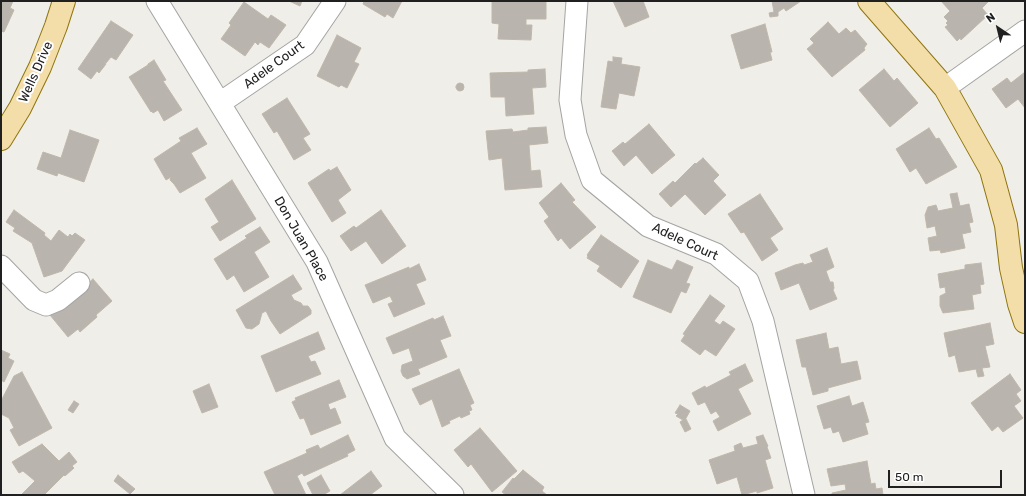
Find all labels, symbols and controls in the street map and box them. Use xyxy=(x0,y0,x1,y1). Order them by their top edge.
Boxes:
north arrow xyxy=(978,8,1018,48)
text: N xyxy=(984,10,998,25)
street label: Adele Court xyxy=(241,38,307,92)
street label: Wells Drive xyxy=(16,39,56,105)
street label: Don Juan Place xyxy=(271,194,331,284)
street label: Adele Court xyxy=(649,220,721,264)
scale bar xyxy=(890,462,1004,488)
text: 50 m xyxy=(895,470,923,484)

